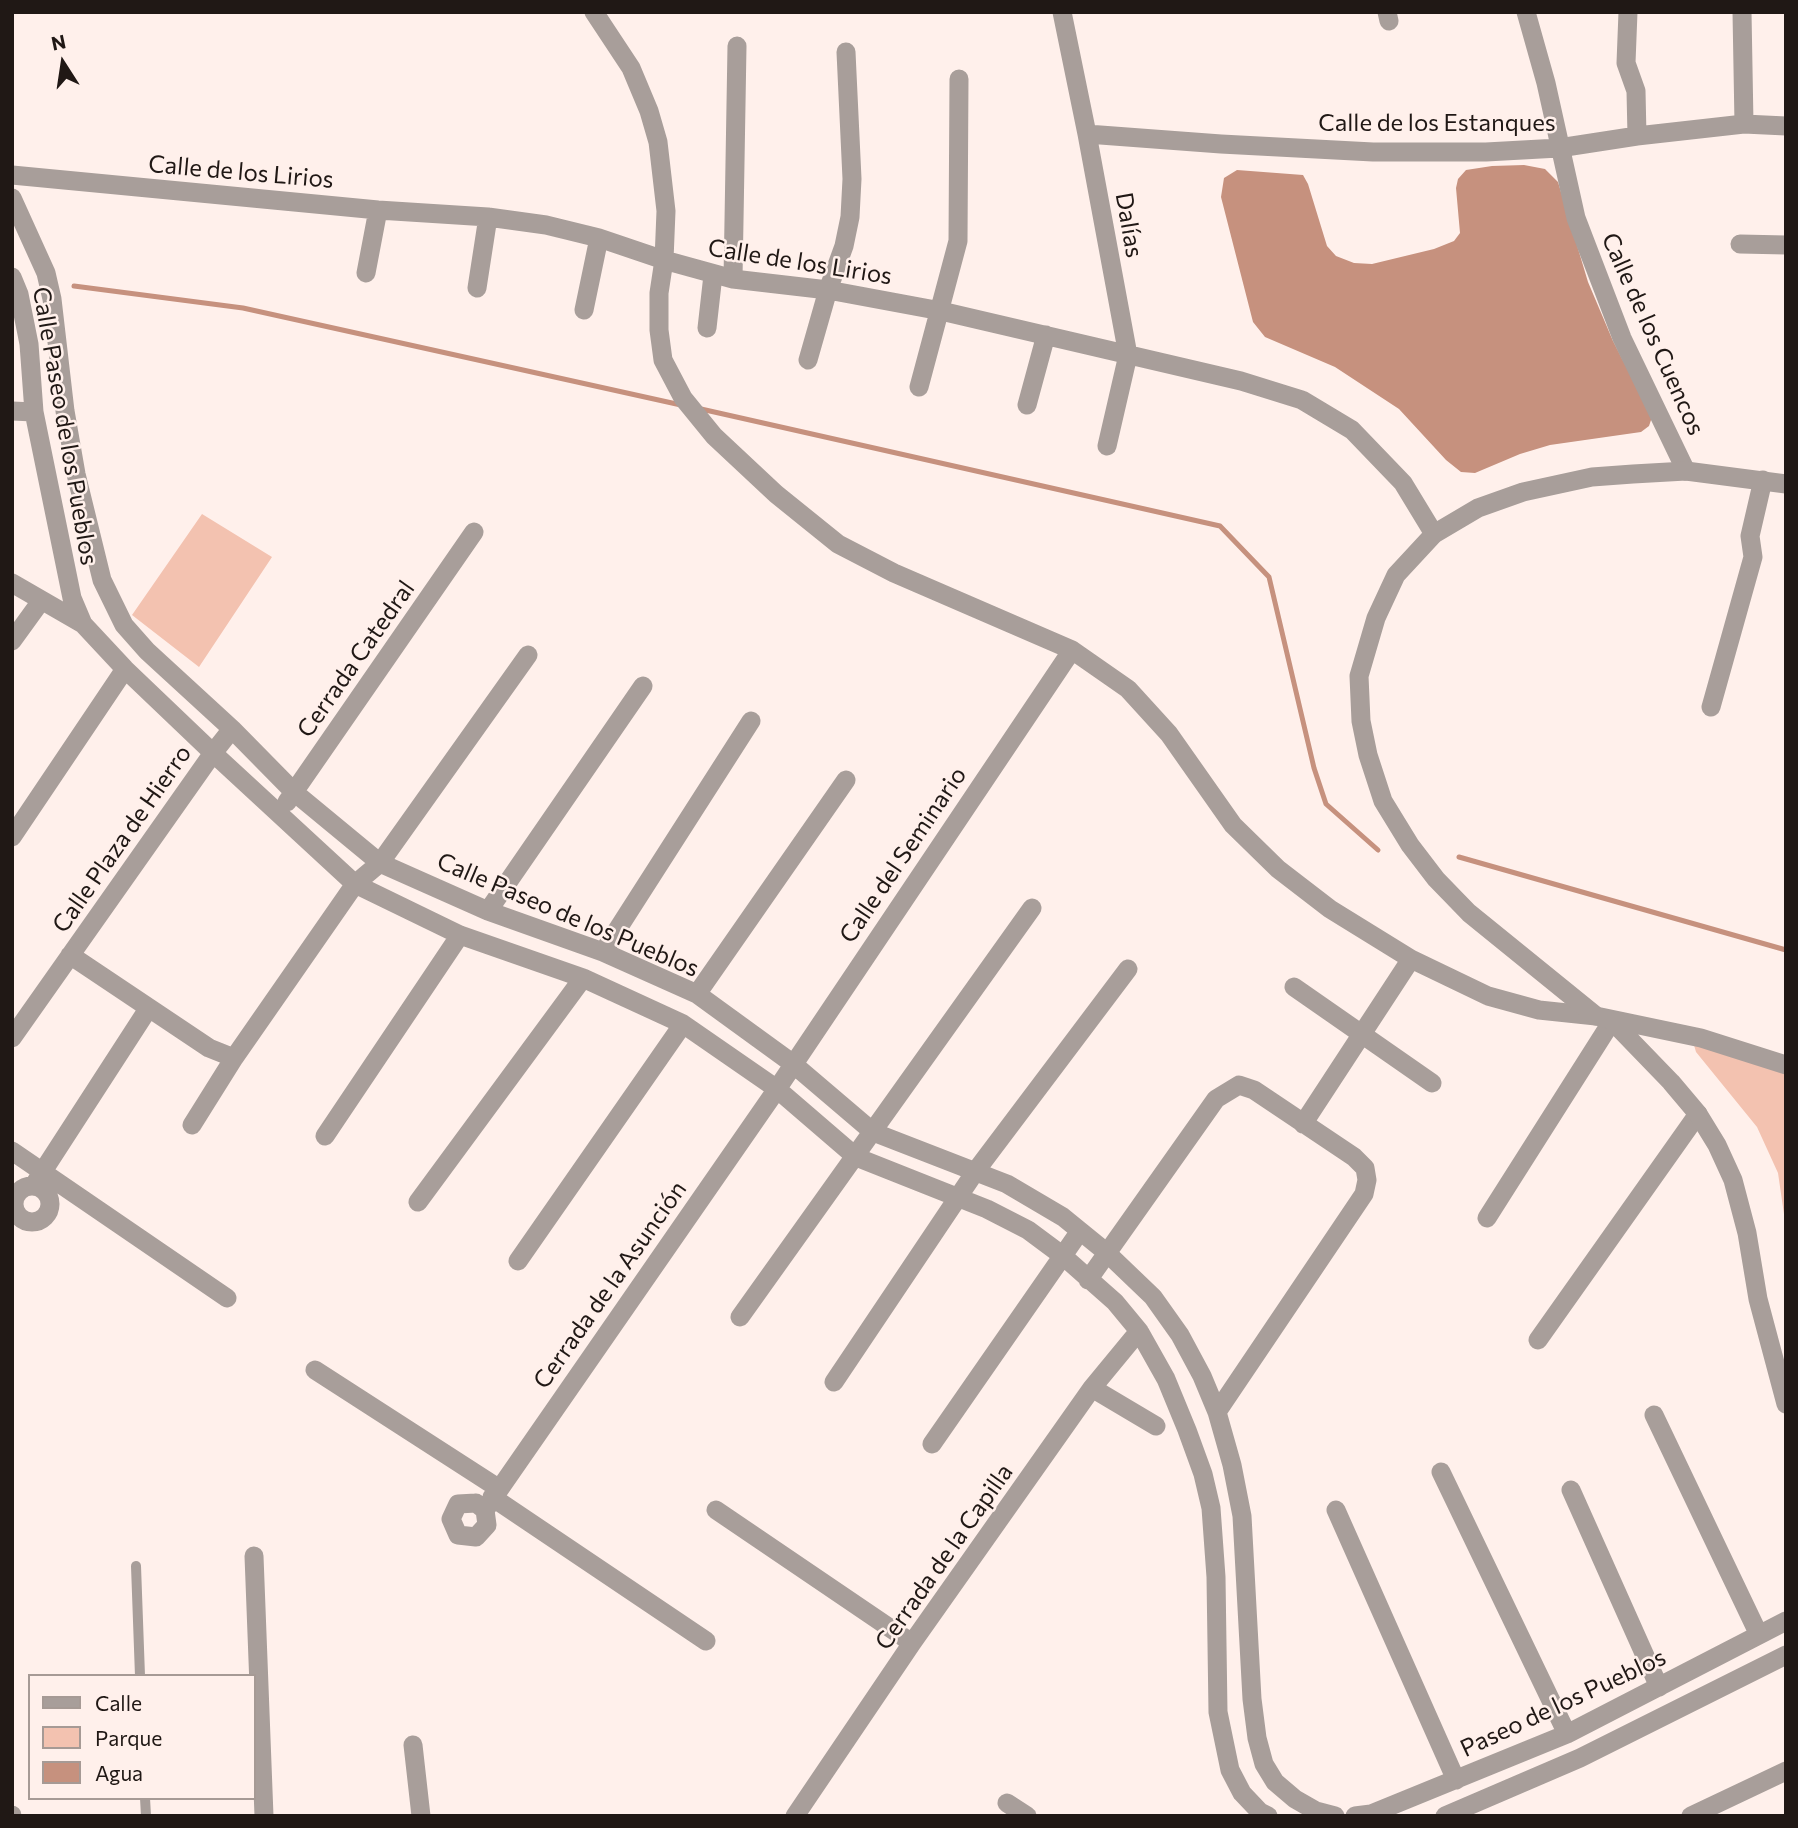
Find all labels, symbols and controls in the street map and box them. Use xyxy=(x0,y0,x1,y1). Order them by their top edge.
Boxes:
north arrow xyxy=(28,28,98,98)
text: N xyxy=(49,29,68,55)
street label: Calle de los Estanques xyxy=(1318,109,1556,137)
street label: Calle de los Lirios xyxy=(147,150,335,194)
street label: Dalías xyxy=(1109,190,1149,260)
street label: Calle de los Cuencos xyxy=(1595,228,1711,440)
street label: Calle de los Lirios xyxy=(706,233,894,291)
street label: Calle Paseo de los Pueblos xyxy=(26,285,104,567)
street label: Cerrada Catedral xyxy=(291,575,421,743)
street label: Calle Plaza de Hierro xyxy=(46,740,198,938)
street label: Calle del Seminario xyxy=(833,762,973,948)
street label: Calle Paseo de los Pueblos xyxy=(433,847,703,983)
street label: Cerrada de la Asunción xyxy=(527,1176,693,1394)
street label: Cerrada de la Capilla xyxy=(869,1459,1019,1655)
street label: Paseo de los Pueblos xyxy=(1456,1643,1670,1763)
legend xyxy=(28,1674,256,1800)
text: Calle xyxy=(95,1690,142,1715)
text: Parque xyxy=(95,1725,162,1750)
text: Agua xyxy=(95,1760,143,1785)

